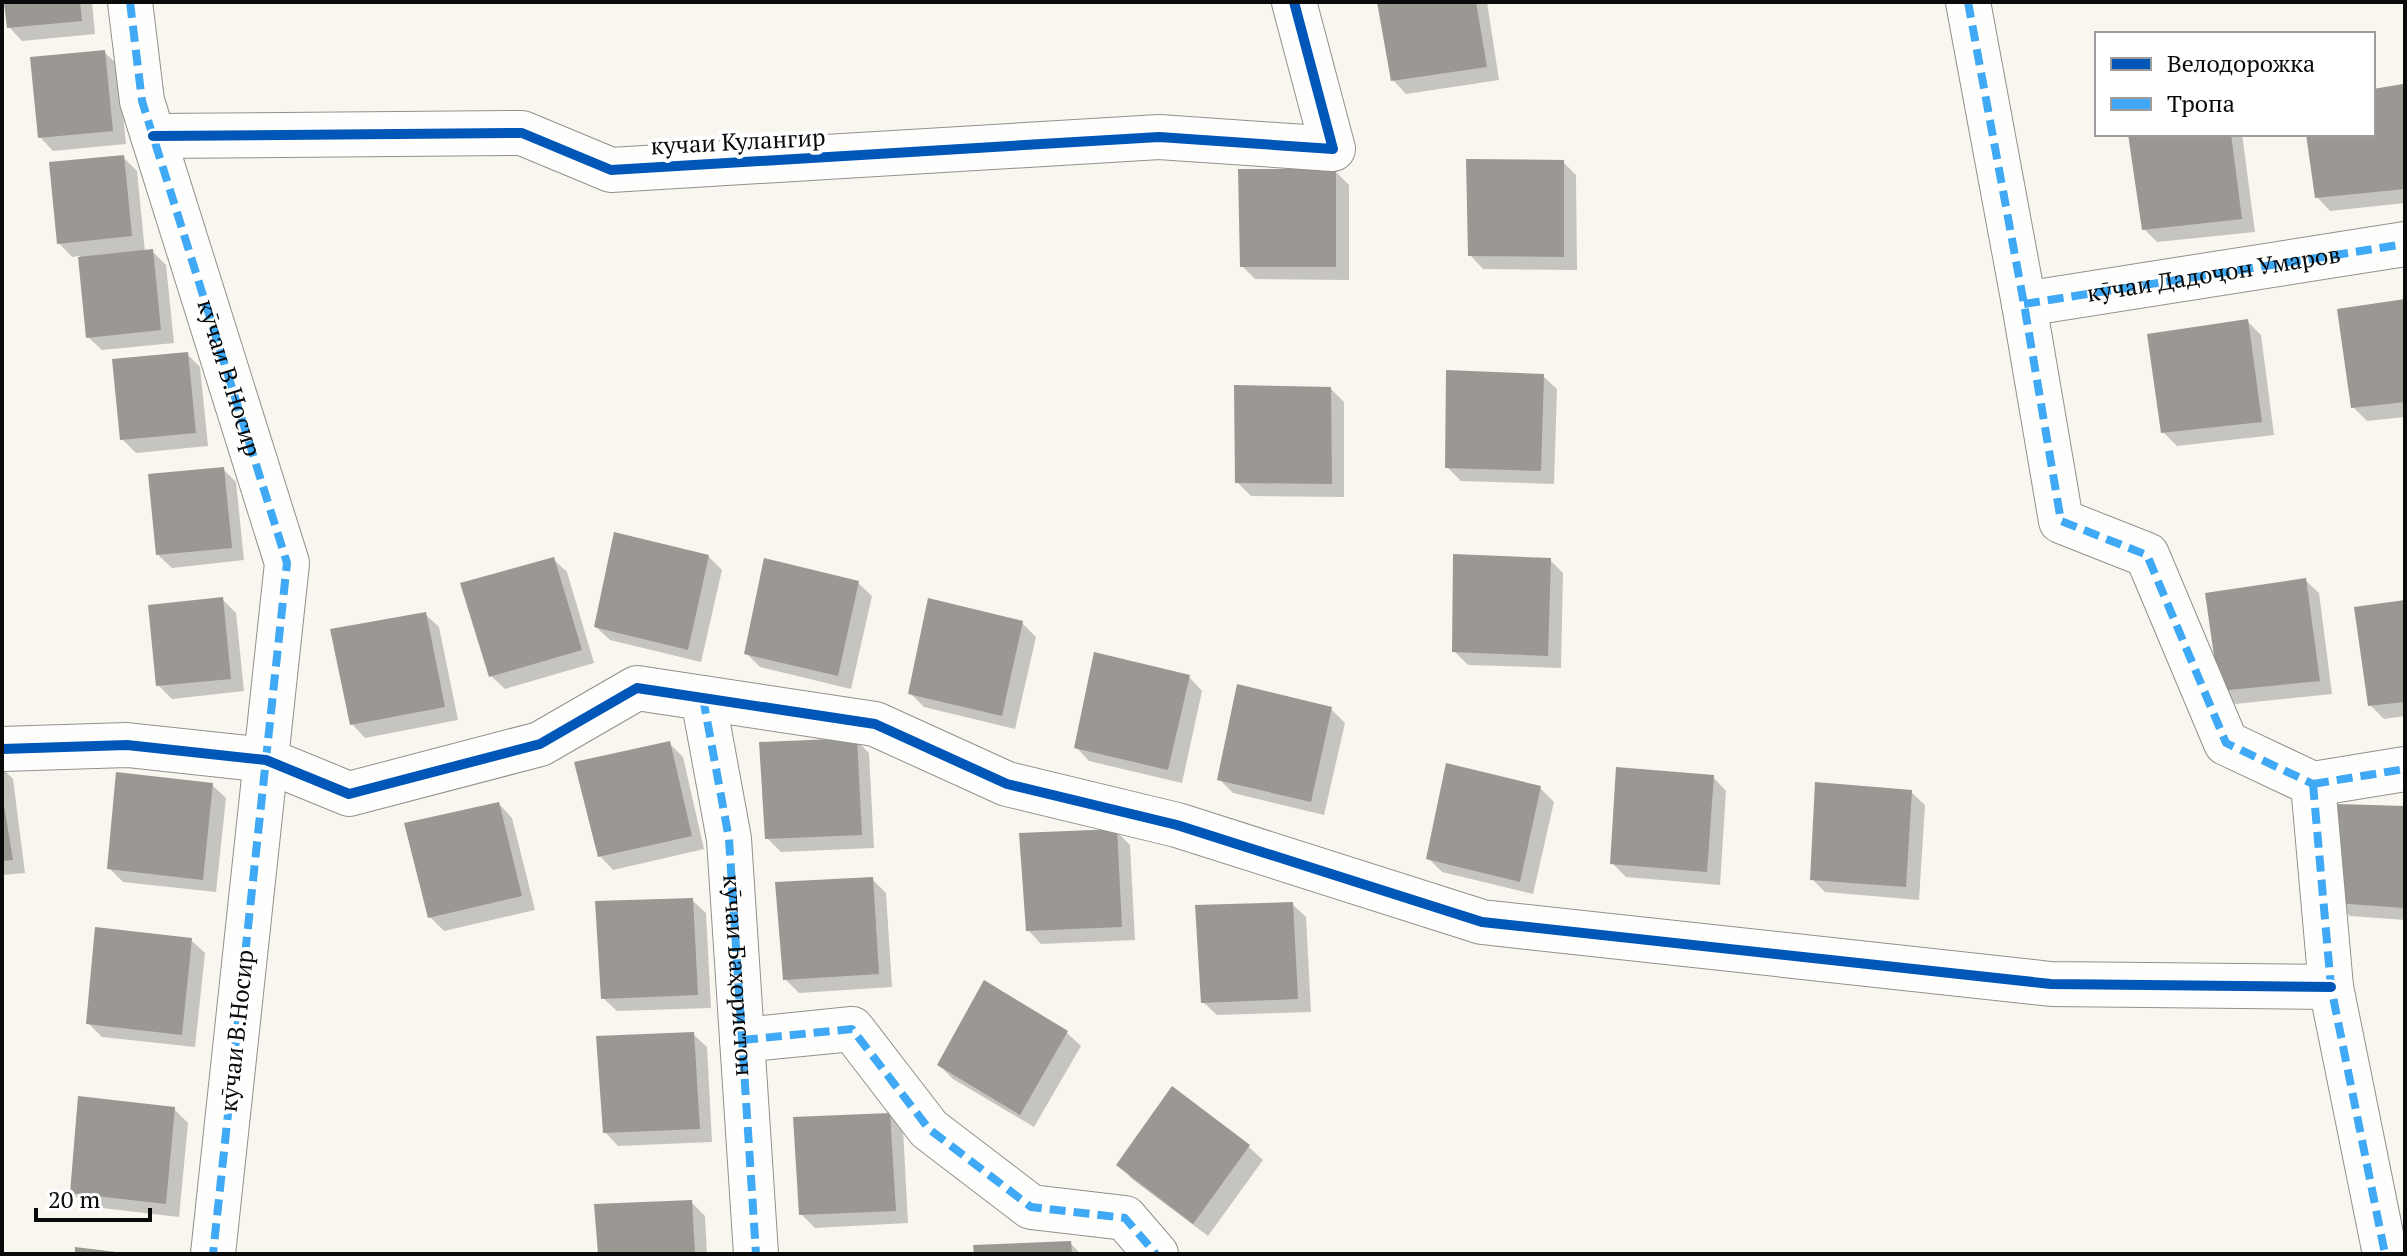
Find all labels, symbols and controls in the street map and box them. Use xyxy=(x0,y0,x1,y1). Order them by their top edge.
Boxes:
legend xyxy=(2095,32,2375,136)
text: Велодорожка xyxy=(2167,47,2315,79)
text: Тропа xyxy=(2167,87,2235,119)
street label: кучаи Кулангир xyxy=(650,120,826,162)
street label: кӯчаи Дадоҷон Умаров xyxy=(2084,237,2343,309)
street label: кӯчаи В.Носир xyxy=(190,295,270,460)
street label: кӯчаи Баҳористон xyxy=(716,873,761,1077)
street label: кӯчаи В.Носир xyxy=(212,948,260,1114)
scale bar xyxy=(36,1172,150,1222)
text: 20 m xyxy=(48,1183,100,1215)

